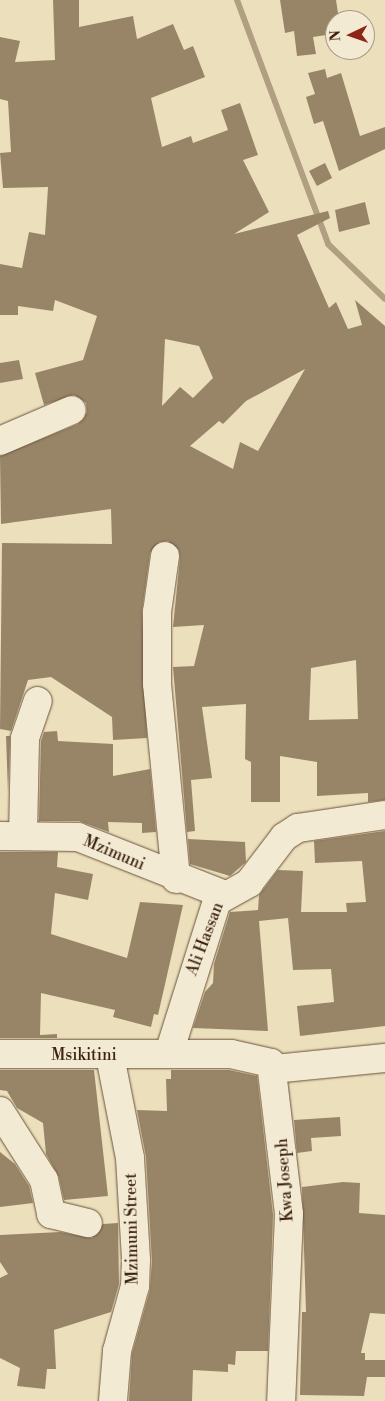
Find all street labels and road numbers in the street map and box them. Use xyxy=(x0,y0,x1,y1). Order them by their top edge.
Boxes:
street label: Mzimuni xyxy=(80,831,148,875)
street label: Ali Hassan xyxy=(182,900,228,978)
street label: Msikitini xyxy=(51,1045,117,1065)
street label: Kwa Joseph xyxy=(273,1138,297,1222)
street label: Mzimuni Street xyxy=(121,1173,143,1285)

